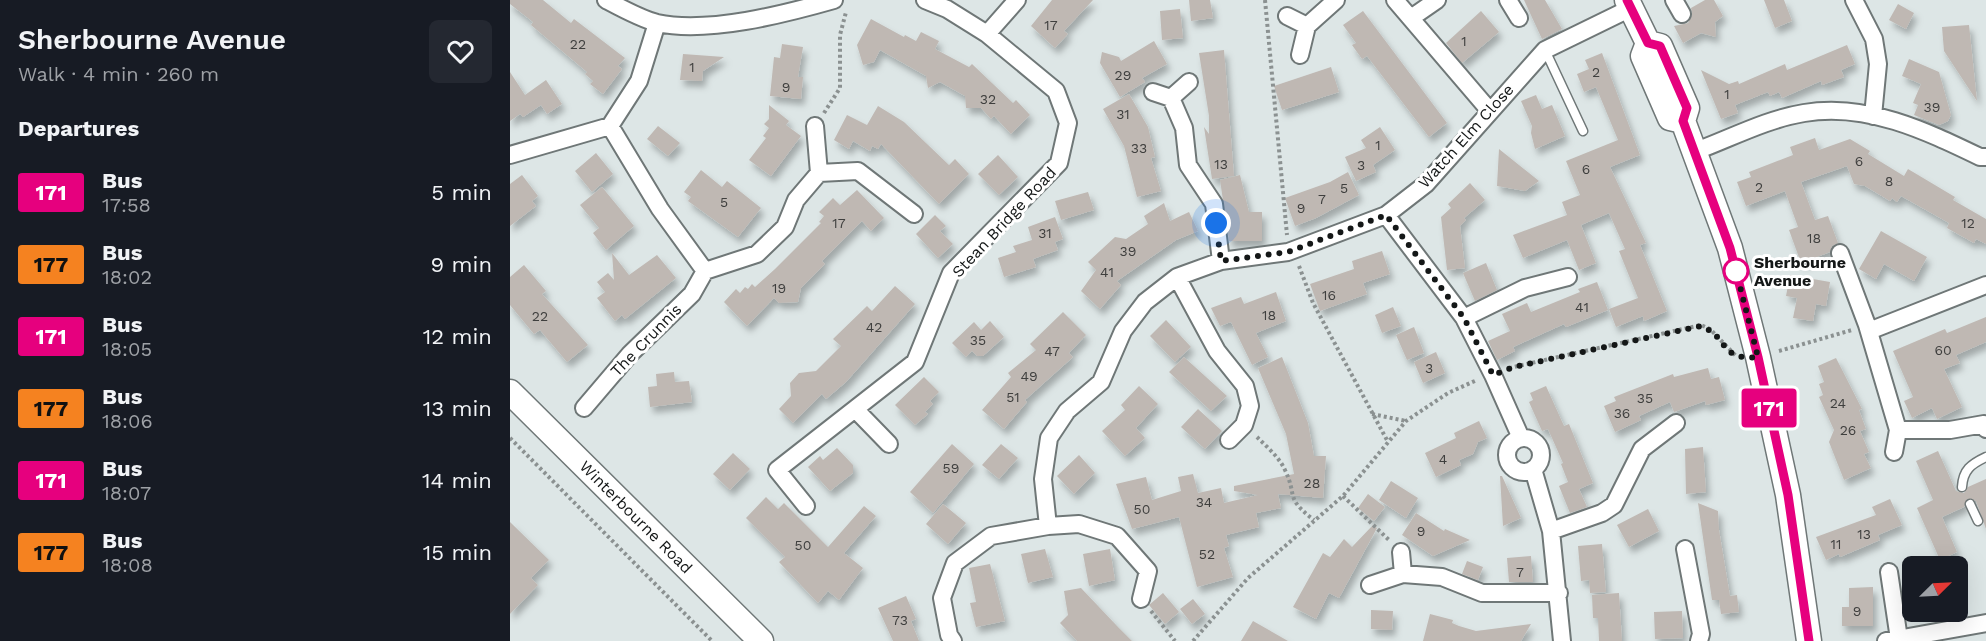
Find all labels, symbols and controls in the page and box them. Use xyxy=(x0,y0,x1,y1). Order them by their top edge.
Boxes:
house number: 17 xyxy=(1044,17,1058,33)
button: heart xyxy=(429,20,492,83)
text: Sherbourne Avenue xyxy=(18,23,286,56)
house number: 1 xyxy=(1461,33,1467,49)
house number: 22 xyxy=(570,36,586,52)
house number: 1 xyxy=(689,59,695,75)
text: Walk · 4 min · 260 m xyxy=(18,62,219,86)
house number: 2 xyxy=(1592,64,1600,80)
house number: 29 xyxy=(1115,67,1131,83)
house number: 9 xyxy=(782,79,790,95)
street label: Watch Elm Close xyxy=(1414,80,1518,192)
house number: 1 xyxy=(1724,86,1730,102)
house number: 32 xyxy=(980,91,996,107)
house number: 39 xyxy=(1924,99,1940,115)
house number: 31 xyxy=(1116,106,1130,122)
text: Departures xyxy=(18,116,139,141)
house number: 1 xyxy=(1375,137,1381,153)
house number: 33 xyxy=(1131,140,1147,156)
house number: 6 xyxy=(1855,153,1863,169)
house number: 13 xyxy=(1214,156,1228,172)
house number: 3 xyxy=(1357,157,1365,173)
house number: 6 xyxy=(1582,161,1590,177)
street label: Stean Bridge Road xyxy=(948,163,1060,281)
text: Bus xyxy=(102,168,142,193)
house number: 8 xyxy=(1885,173,1893,189)
house number: 2 xyxy=(1755,179,1763,195)
text: 171 xyxy=(36,180,66,205)
text: 5 min xyxy=(431,180,492,205)
house number: 5 xyxy=(1340,180,1348,196)
house number: 7 xyxy=(1318,191,1326,207)
text: 17:58 xyxy=(102,193,151,217)
house number: 5 xyxy=(720,194,728,210)
house number: 9 xyxy=(1297,200,1305,216)
your location xyxy=(1201,208,1231,238)
house number: 17 xyxy=(832,215,846,231)
house number: 12 xyxy=(1961,215,1975,231)
house number: 31 xyxy=(1038,225,1052,241)
house number: 18 xyxy=(1807,230,1821,246)
text: Bus xyxy=(102,240,142,265)
house number: 39 xyxy=(1120,243,1136,259)
text: 177 xyxy=(34,252,68,277)
text: 9 min xyxy=(430,252,492,277)
place label: Sherbourne Avenue xyxy=(1754,253,1846,290)
marker: Sherbourne Avenue xyxy=(1723,258,1749,284)
house number: 41 xyxy=(1100,264,1114,280)
text: 18:02 xyxy=(102,265,152,289)
house number: 19 xyxy=(772,280,786,296)
house number: 16 xyxy=(1322,287,1336,303)
house number: 41 xyxy=(1575,299,1589,315)
street label: The Crunnis xyxy=(607,300,685,380)
house number: 18 xyxy=(1262,307,1276,323)
house number: 22 xyxy=(532,308,548,324)
text: Bus xyxy=(102,312,142,337)
house number: 42 xyxy=(866,319,882,335)
text: 171 xyxy=(36,324,66,349)
text: 12 min xyxy=(423,324,492,349)
house number: 35 xyxy=(970,332,986,348)
text: 18:05 xyxy=(102,337,152,361)
house number: 60 xyxy=(1934,342,1952,358)
house number: 47 xyxy=(1044,343,1060,359)
house number: 3 xyxy=(1425,360,1433,376)
house number: 49 xyxy=(1020,368,1038,384)
text: Bus xyxy=(102,384,142,409)
line badge: 171 xyxy=(1734,388,1804,428)
house number: 51 xyxy=(1006,389,1020,405)
house number: 35 xyxy=(1637,390,1653,406)
house number: 24 xyxy=(1830,395,1846,411)
text: 177 xyxy=(34,396,68,421)
text: 13 min xyxy=(423,396,492,421)
text: 171 xyxy=(1754,396,1784,421)
house number: 36 xyxy=(1614,405,1630,421)
text: 18:06 xyxy=(102,409,153,433)
house number: 26 xyxy=(1840,422,1856,438)
house number: 4 xyxy=(1439,451,1447,467)
text: Bus xyxy=(102,456,142,481)
street label: Winterbourne Road xyxy=(576,457,696,577)
house number: 59 xyxy=(943,460,959,476)
text: 171 xyxy=(36,468,66,493)
text: 14 min xyxy=(422,468,492,493)
house number: 28 xyxy=(1304,475,1320,491)
text: 18:07 xyxy=(102,481,151,505)
house number: 34 xyxy=(1196,494,1212,510)
house number: 50 xyxy=(1134,501,1150,517)
house number: 9 xyxy=(1417,523,1425,539)
house number: 13 xyxy=(1857,526,1871,542)
text: Bus xyxy=(102,528,142,553)
house number: 11 xyxy=(1831,536,1841,552)
house number: 50 xyxy=(795,537,811,553)
text: 177 xyxy=(34,540,68,565)
text: 15 min xyxy=(423,540,492,565)
house number: 52 xyxy=(1199,546,1215,562)
text: 18:08 xyxy=(102,553,153,577)
north arrow xyxy=(1902,556,1968,622)
map controls xyxy=(1902,556,1968,622)
house number: 7 xyxy=(1516,564,1524,580)
house number: 9 xyxy=(1853,603,1861,619)
house number: 73 xyxy=(892,612,908,628)

